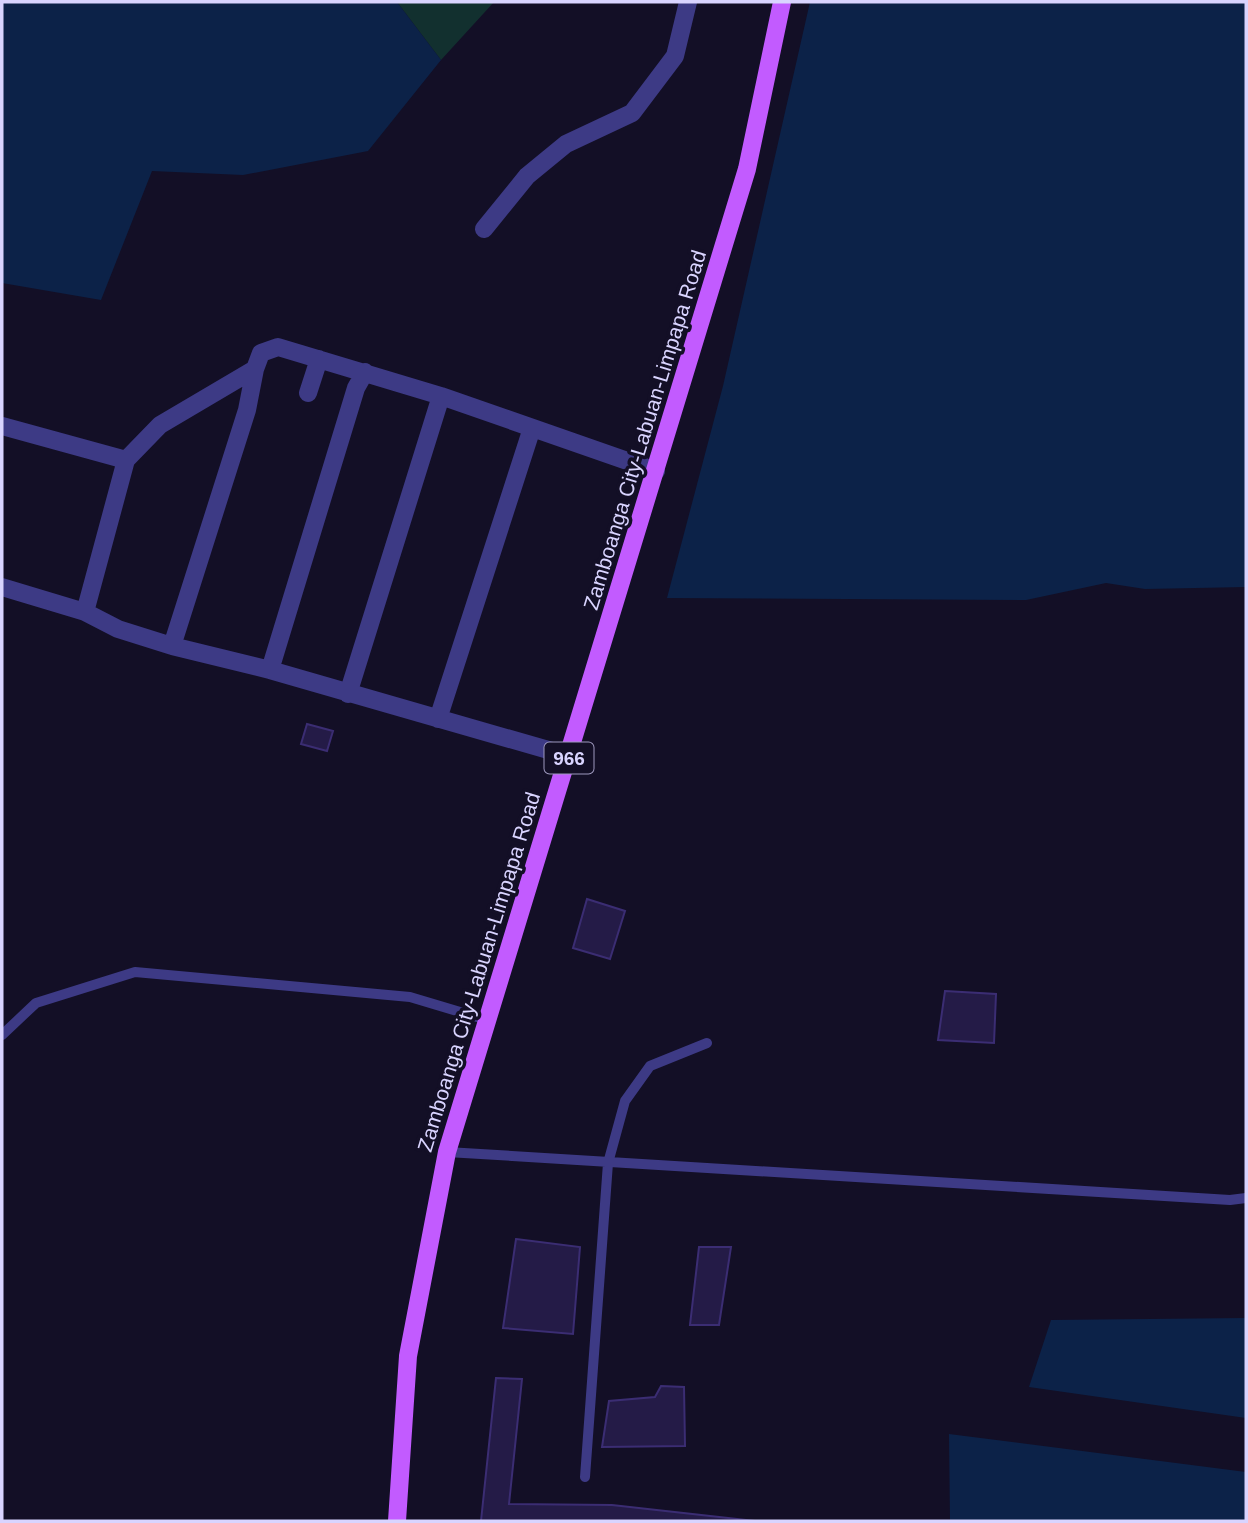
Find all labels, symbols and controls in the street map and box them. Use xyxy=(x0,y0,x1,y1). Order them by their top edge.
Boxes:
street label: Zamboanga City-Labuan-Limpapa Road xyxy=(579,247,710,612)
road number: 966 xyxy=(544,743,594,774)
street label: Zamboanga City-Labuan-Limpapa Road xyxy=(413,789,544,1154)

